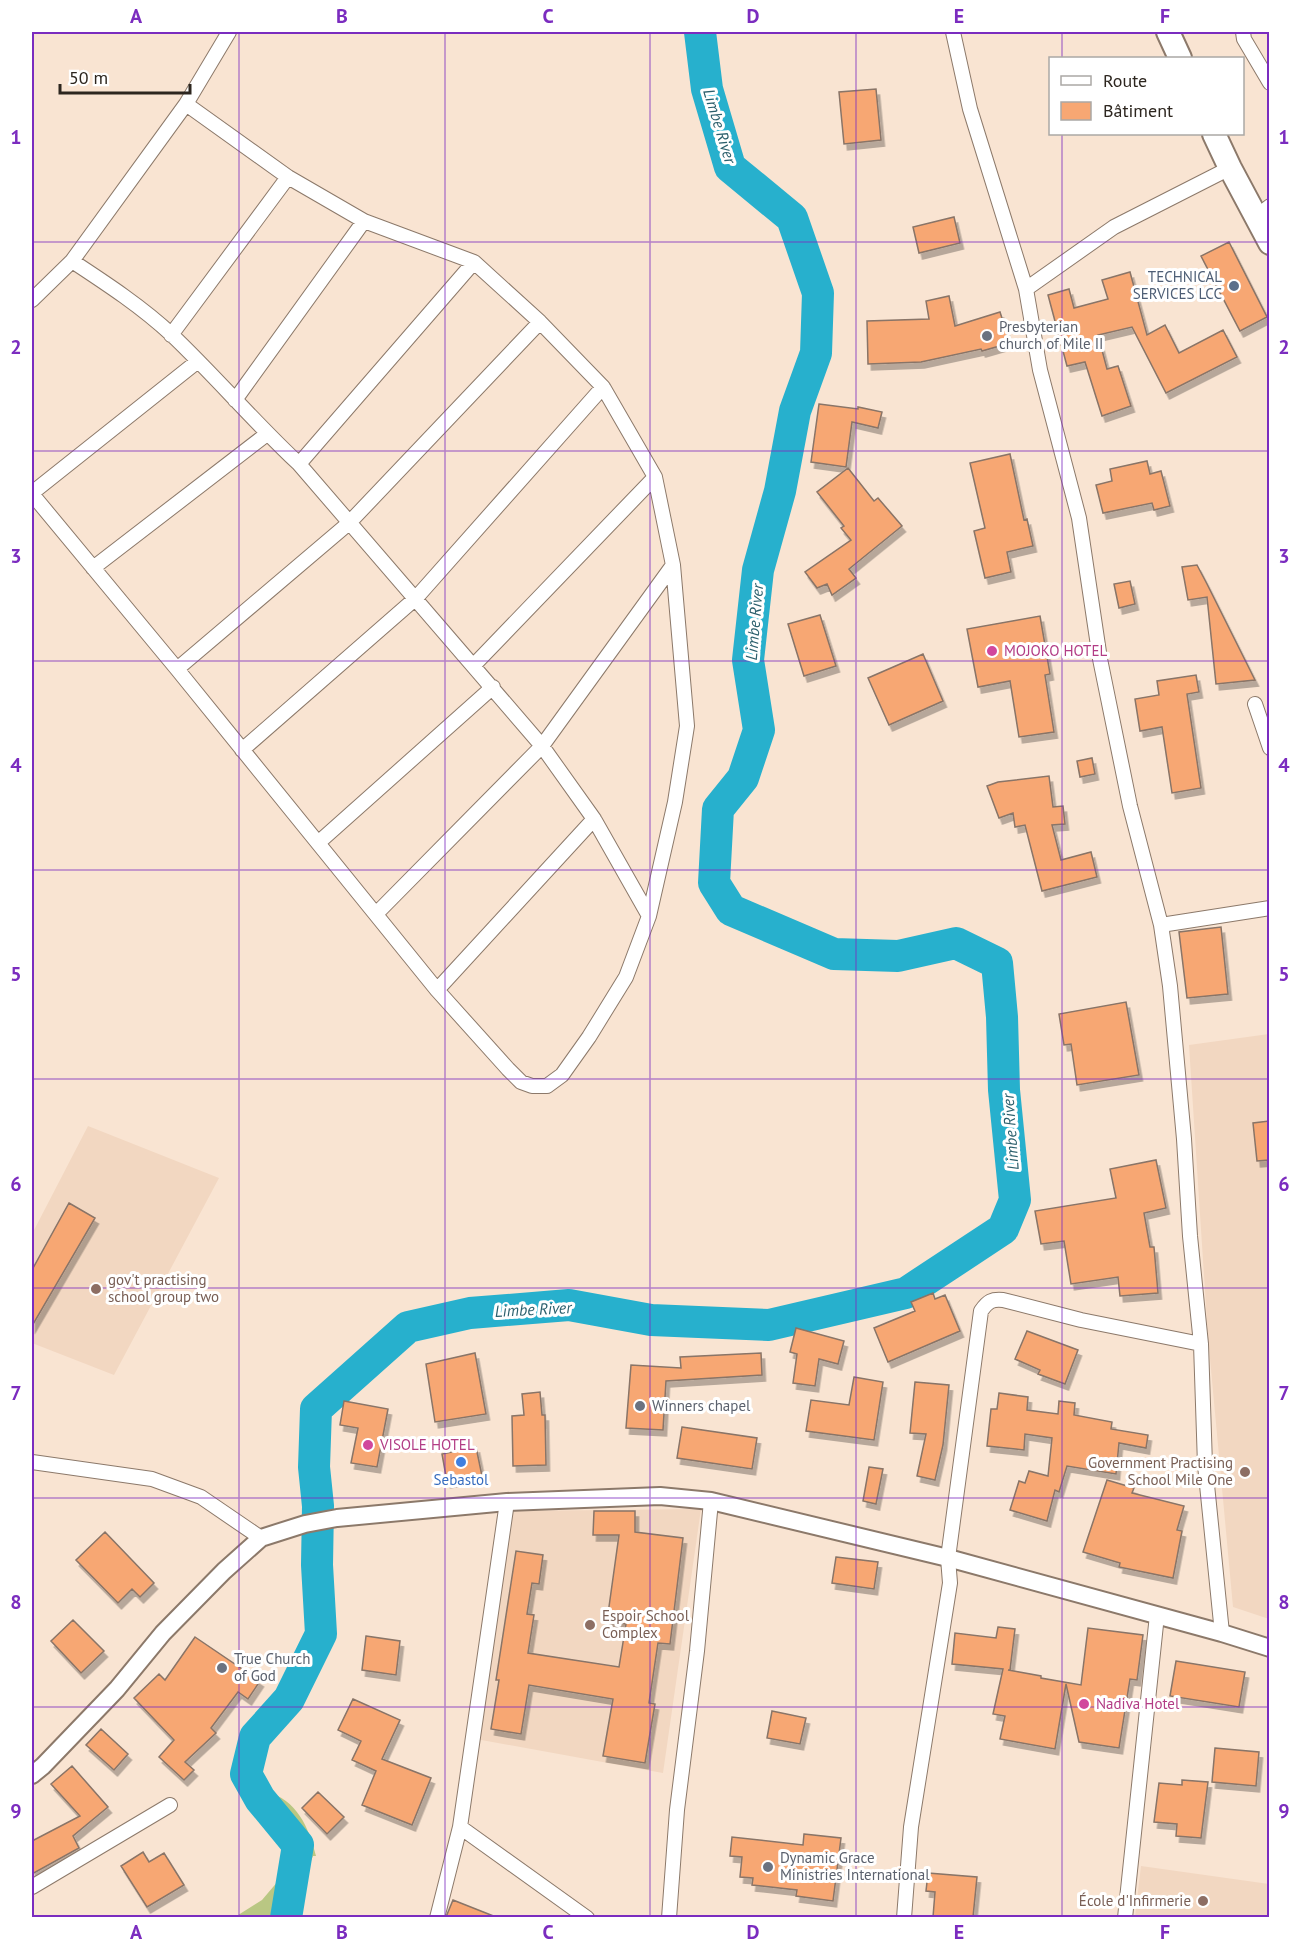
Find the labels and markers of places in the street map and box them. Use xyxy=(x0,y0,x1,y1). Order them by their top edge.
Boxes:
place label: TECHNICAL SERVICES LCC xyxy=(1133,267,1222,303)
marker: TECHNICAL SERVICES LCC xyxy=(1227,279,1241,293)
place label: Presbyterian church of Mile II xyxy=(999,317,1103,353)
marker: Presbyterian church of Mile II xyxy=(980,329,994,343)
place label: MOJOKO HOTEL xyxy=(1004,641,1107,660)
marker: MOJOKO HOTEL xyxy=(985,644,999,658)
place label: gov't practising school group two xyxy=(108,1270,219,1306)
marker: gov't practising school group two xyxy=(89,1282,103,1296)
place label: Winners chapel xyxy=(652,1396,751,1415)
marker: Winners chapel xyxy=(633,1399,647,1413)
place label: VISOLE HOTEL xyxy=(379,1435,475,1454)
marker: VISOLE HOTEL xyxy=(361,1438,375,1452)
place label: Government Practising School Mile One xyxy=(1088,1453,1233,1489)
marker: Sebastol xyxy=(454,1455,468,1469)
marker: Government Practising School Mile One xyxy=(1238,1465,1252,1479)
place label: Sebastol xyxy=(434,1470,489,1489)
place label: Espoir School Complex xyxy=(602,1606,690,1642)
marker: Espoir School Complex xyxy=(583,1618,597,1632)
place label: True Church of God xyxy=(234,1649,311,1685)
marker: True Church of God xyxy=(215,1661,229,1675)
place label: Nadiva Hotel xyxy=(1096,1694,1180,1713)
marker: Nadiva Hotel xyxy=(1077,1697,1091,1711)
place label: Dynamic Grace Ministries International xyxy=(780,1848,930,1884)
marker: Dynamic Grace Ministries International xyxy=(761,1860,775,1874)
place label: École d'Infirmerie xyxy=(1079,1891,1191,1910)
marker: École d'Infirmerie xyxy=(1196,1894,1210,1908)

